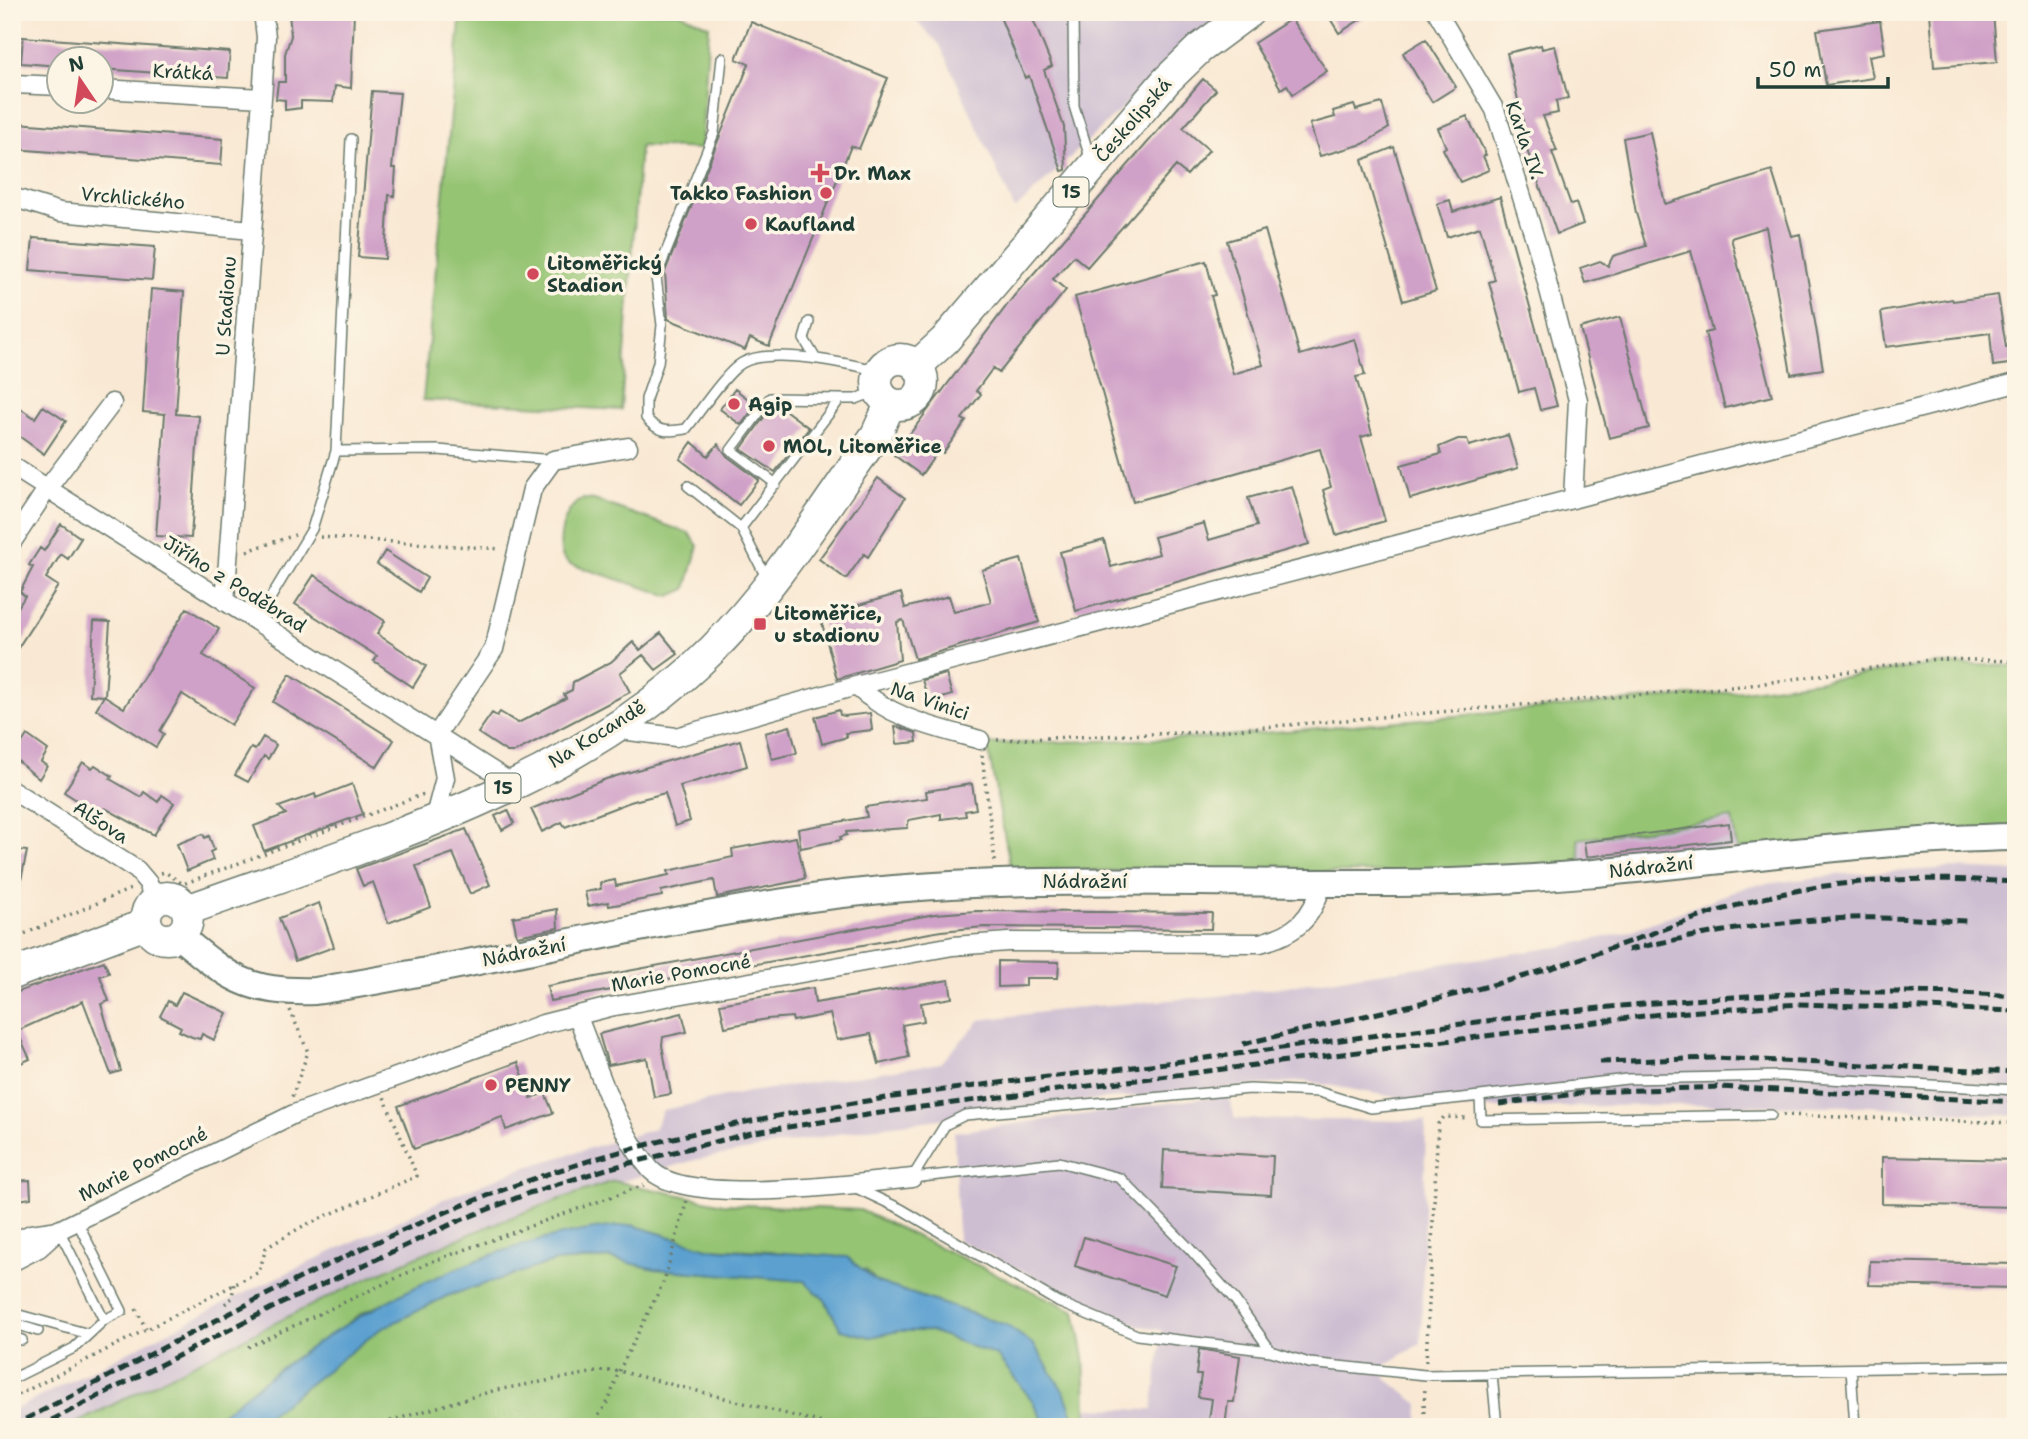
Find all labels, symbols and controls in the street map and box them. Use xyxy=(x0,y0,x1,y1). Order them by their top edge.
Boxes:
north arrow xyxy=(46,46,116,116)
scale bar xyxy=(1758,46,1888,90)
text: N xyxy=(66,50,86,78)
text: 50 m xyxy=(1769,56,1822,84)
street label: Krátká xyxy=(152,58,214,86)
street label: Českolipská xyxy=(1088,71,1177,168)
street label: Karla IV. xyxy=(1500,97,1550,183)
place label: Dr. Max xyxy=(834,161,911,186)
marker: Dr. Max xyxy=(812,165,828,181)
road number: 15 xyxy=(1054,177,1088,206)
street label: Vrchlického xyxy=(80,181,186,215)
place label: Takko Fashion xyxy=(670,181,812,206)
marker: Takko Fashion xyxy=(818,185,834,201)
place label: Kaufland xyxy=(765,212,855,237)
marker: Kaufland xyxy=(743,216,759,232)
place label: Litoměřický Stadion xyxy=(547,251,662,298)
street label: U Stadionu xyxy=(210,255,242,357)
marker: Litoměřický Stadion xyxy=(525,266,541,282)
place label: Agip xyxy=(748,392,792,417)
marker: Agip xyxy=(726,396,742,412)
place label: MOL, Litoměřice xyxy=(783,434,942,459)
marker: MOL, Litoměřice xyxy=(761,438,777,454)
street label: Jiřího z Poděbrad xyxy=(159,530,311,638)
place label: Litoměřice, u stadionu xyxy=(774,601,882,648)
marker: Litoměřice, u stadionu xyxy=(752,616,768,632)
street label: Na Vinici xyxy=(887,676,973,726)
street label: Na Kocandě xyxy=(543,694,651,774)
road number: 15 xyxy=(486,774,520,802)
street label: Alšova xyxy=(68,795,134,849)
street label: Nádražní xyxy=(1607,850,1695,884)
street label: Nádražní xyxy=(1043,869,1128,894)
street label: Nádražní xyxy=(480,932,569,972)
street label: Marie Pomocné xyxy=(609,948,753,998)
place label: PENNY xyxy=(505,1073,571,1098)
marker: PENNY xyxy=(483,1077,499,1093)
street label: Marie Pomocné xyxy=(74,1121,212,1207)

